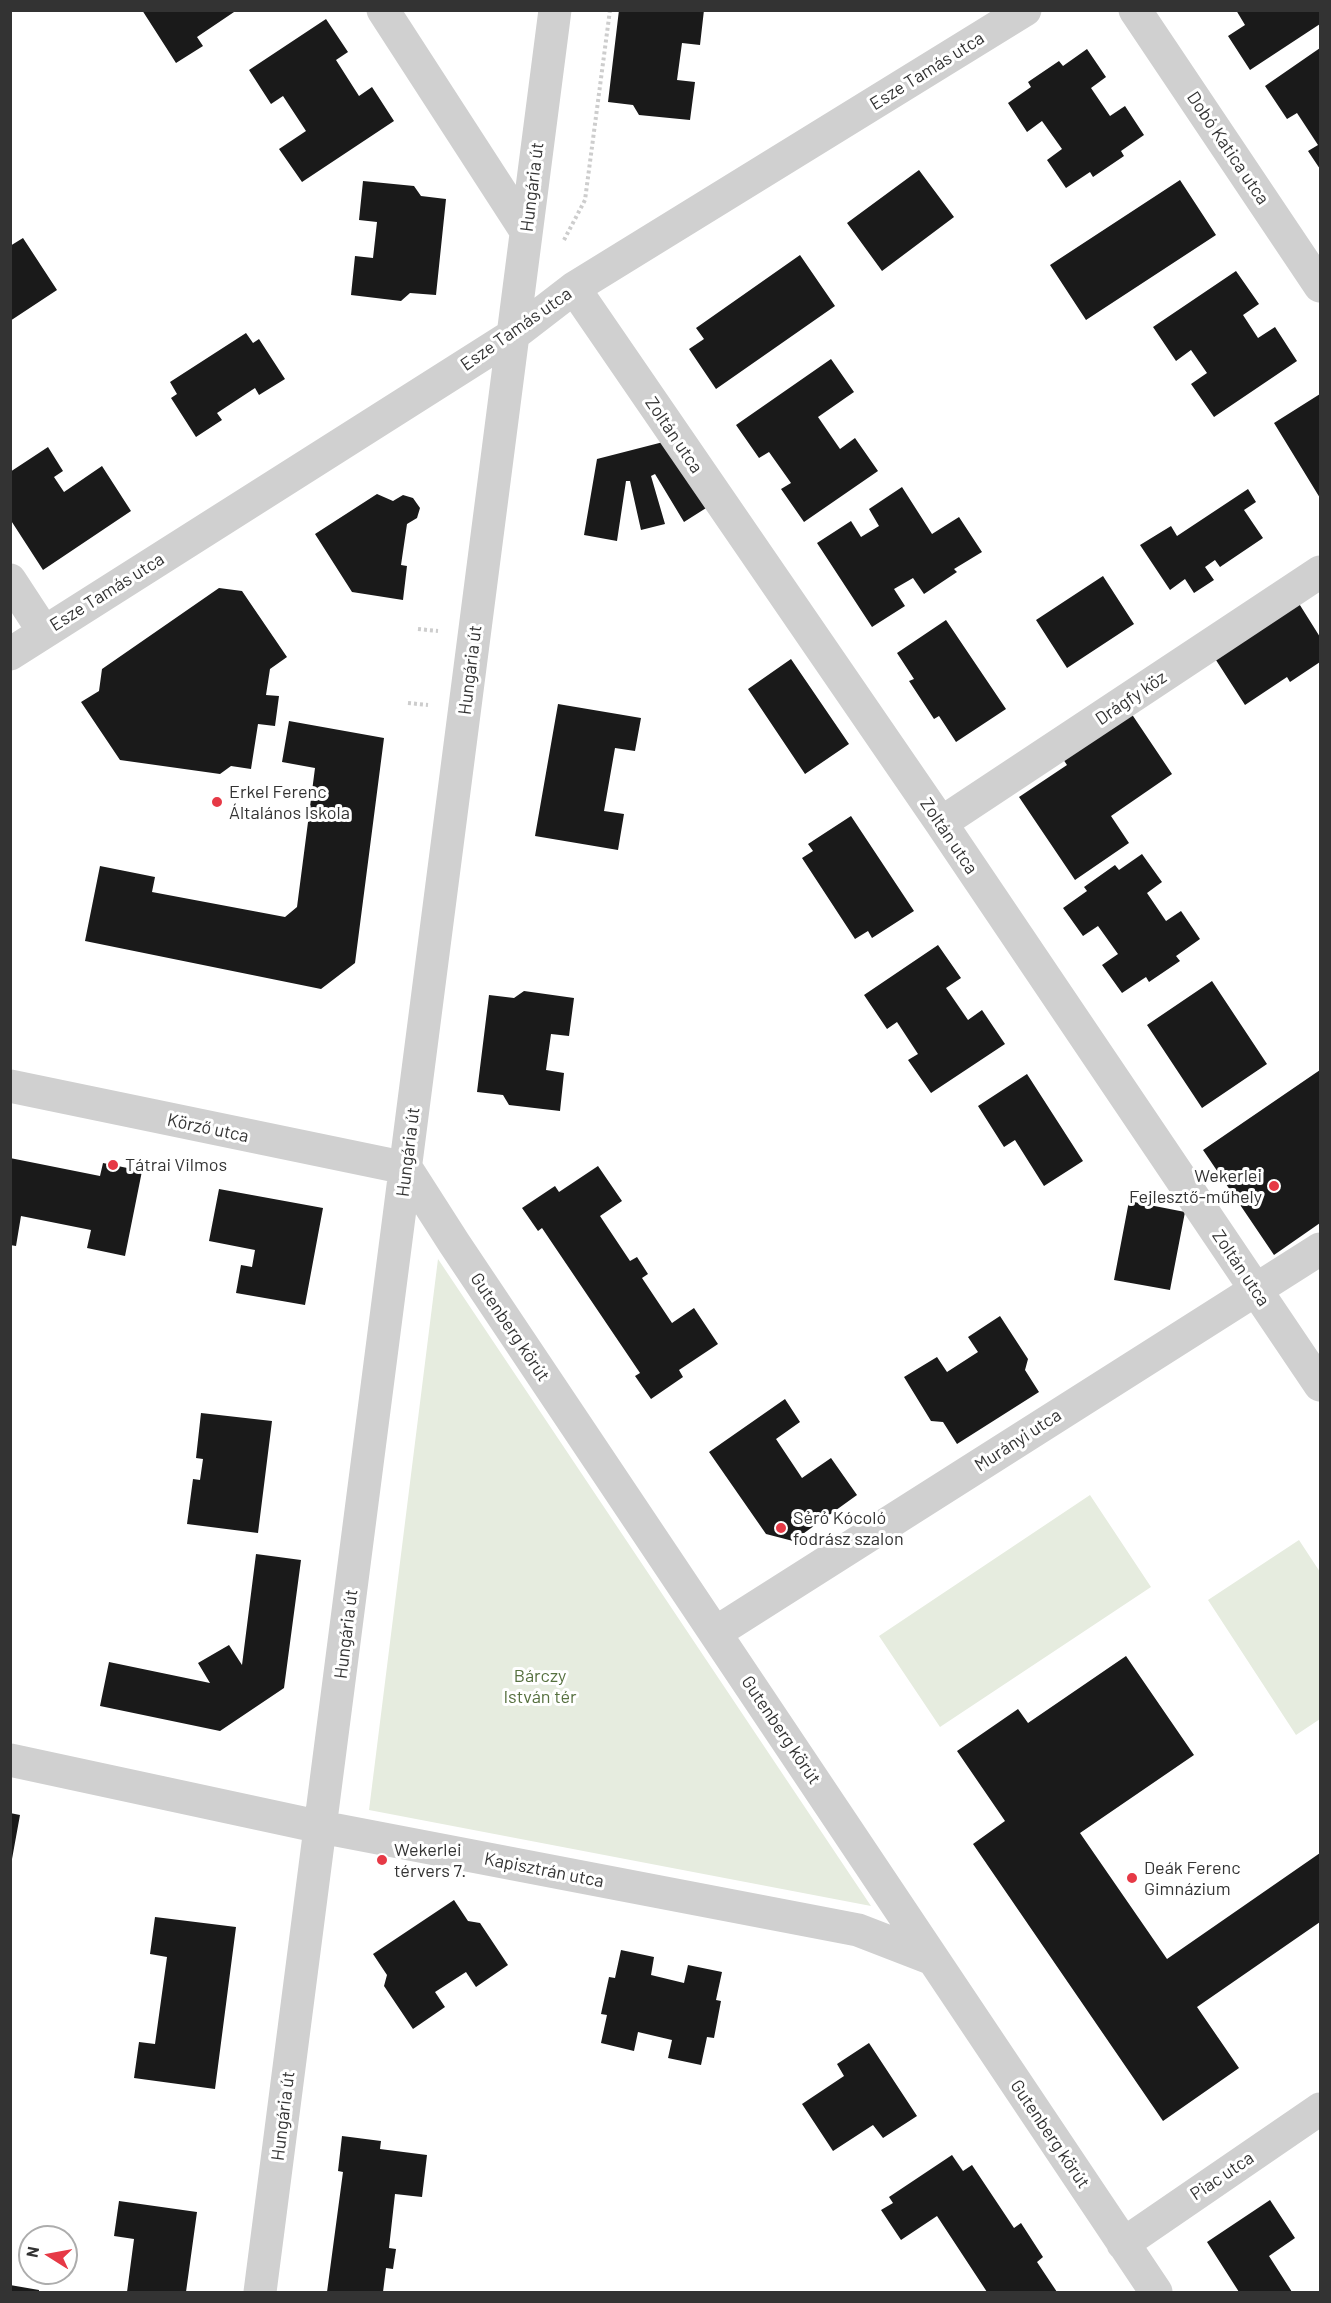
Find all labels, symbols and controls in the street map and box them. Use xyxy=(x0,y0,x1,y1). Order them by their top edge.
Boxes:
street label: Esze Tamás utca xyxy=(866,27,988,115)
street label: Dobó Katica utca xyxy=(1182,87,1274,209)
street label: Hungária út xyxy=(516,141,548,233)
street label: Esze Tamás utca xyxy=(456,283,576,375)
street label: Zoltán utca xyxy=(641,393,707,477)
street label: Esze Tamás utca xyxy=(46,548,168,636)
street label: Hungária út xyxy=(454,624,486,716)
street label: Drágfy köz xyxy=(1091,666,1171,730)
place label: Erkel Ferenc Általános Iskola xyxy=(229,781,350,824)
street label: Zoltán utca xyxy=(916,794,982,878)
marker: Erkel Ferenc Általános Iskola xyxy=(210,795,224,809)
street label: Hungária út xyxy=(392,1106,424,1198)
street label: Körző utca xyxy=(165,1109,251,1147)
place label: Tátrai Vilmos xyxy=(125,1154,227,1176)
marker: Tátrai Vilmos xyxy=(106,1158,120,1172)
place label: Wekerlei Fejlesztő-műhely xyxy=(1129,1165,1262,1208)
marker: Wekerlei Fejlesztő-műhely xyxy=(1267,1179,1281,1193)
street label: Zoltán utca xyxy=(1208,1226,1274,1310)
street label: Gutenberg körút xyxy=(466,1269,554,1385)
street label: Murányi utca xyxy=(971,1404,1065,1476)
place label: Séró Kócoló fodrász szalon xyxy=(793,1507,904,1550)
marker: Séró Kócoló fodrász szalon xyxy=(774,1521,788,1535)
street label: Hungária út xyxy=(330,1588,362,1680)
park label: Bárczy István tér xyxy=(503,1665,577,1708)
street label: Gutenberg körút xyxy=(737,1672,825,1788)
place label: Wekerlei térvers 7. xyxy=(394,1839,466,1882)
street label: Kapisztrán utca xyxy=(482,1848,606,1892)
marker: Wekerlei térvers 7. xyxy=(375,1853,389,1867)
place label: Deák Ferenc Gimnázium xyxy=(1144,1857,1240,1900)
marker: Deák Ferenc Gimnázium xyxy=(1125,1871,1139,1885)
street label: Hungária út xyxy=(267,2070,299,2162)
street label: Gutenberg körút xyxy=(1006,2076,1094,2192)
street label: Piac utca xyxy=(1186,2147,1258,2205)
north arrow xyxy=(18,2225,78,2285)
text: N xyxy=(21,2245,42,2259)

